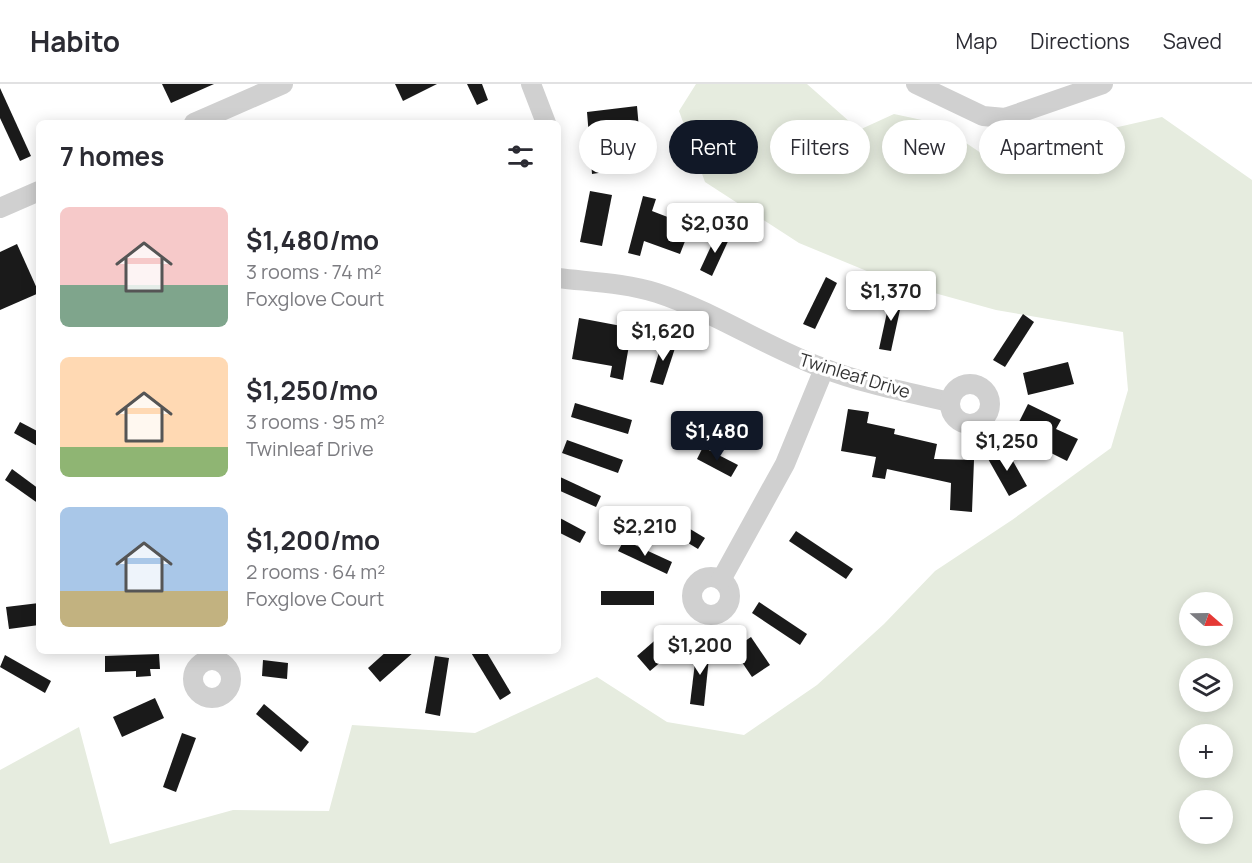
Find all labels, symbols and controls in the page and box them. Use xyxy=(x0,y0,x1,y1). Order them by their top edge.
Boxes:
text: Habito xyxy=(30,22,120,60)
text: Map xyxy=(956,27,997,55)
text: Directions xyxy=(1030,27,1130,55)
text: Saved xyxy=(1163,27,1222,55)
chip: Buy xyxy=(579,120,657,174)
chip: Rent xyxy=(669,120,758,174)
chip: Filters xyxy=(770,120,870,174)
chip: New xyxy=(882,120,967,174)
chip: Apartment xyxy=(979,120,1125,174)
text: 7 homes xyxy=(60,138,164,174)
icon: filters xyxy=(504,140,537,173)
pin: $2,030 xyxy=(666,203,764,254)
text: $2,030 xyxy=(681,209,749,236)
text: $1,480/mo xyxy=(246,222,379,258)
icon: home xyxy=(108,231,180,303)
text: 3 rooms · 74 m² xyxy=(246,258,382,285)
pin: $1,370 xyxy=(842,271,940,322)
text: $1,370 xyxy=(860,277,922,304)
text: Foxglove Court xyxy=(246,285,384,312)
pin: $1,620 xyxy=(614,311,712,362)
text: $1,620 xyxy=(631,317,695,344)
street label: Twinleaf Drive xyxy=(797,347,913,403)
text: $1,250/mo xyxy=(246,372,378,408)
icon: home xyxy=(108,381,180,453)
text: 3 rooms · 95 m² xyxy=(246,408,385,435)
pin: $1,480 xyxy=(668,411,766,462)
text: $1,480 xyxy=(685,417,749,444)
pin: $1,250 xyxy=(958,421,1056,472)
text: $1,250 xyxy=(975,427,1039,454)
text: Twinleaf Drive xyxy=(246,435,374,462)
pin: $2,210 xyxy=(596,506,694,557)
text: $2,210 xyxy=(613,512,677,539)
text: $1,200/mo xyxy=(246,522,380,558)
icon: home xyxy=(108,531,180,603)
text: 2 rooms · 64 m² xyxy=(246,558,385,585)
text: Foxglove Court xyxy=(246,585,384,612)
north arrow xyxy=(1179,592,1233,646)
map controls xyxy=(1179,592,1233,844)
pin: $1,200 xyxy=(651,625,749,676)
text: $1,200 xyxy=(668,631,732,658)
button: layers xyxy=(1179,658,1233,712)
button: + xyxy=(1179,724,1233,778)
button: − xyxy=(1179,790,1233,844)

